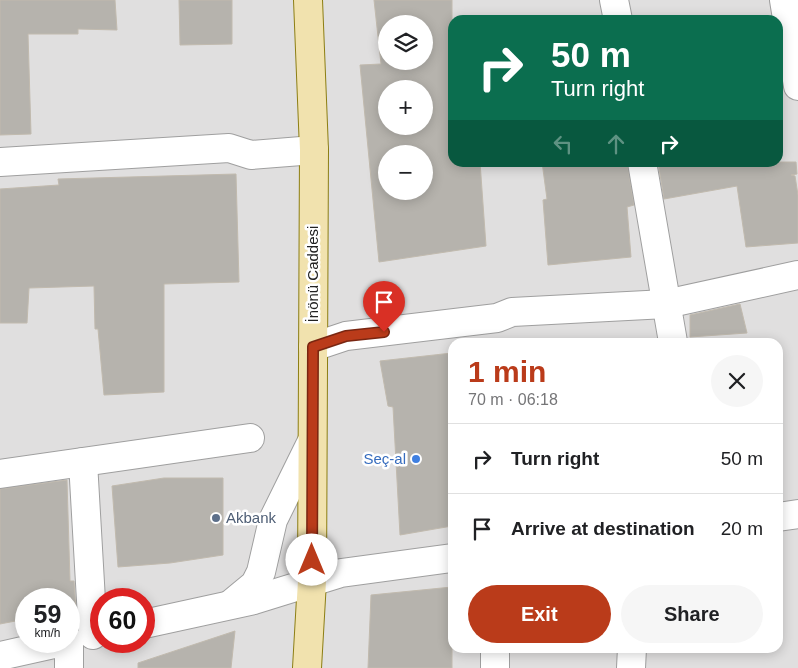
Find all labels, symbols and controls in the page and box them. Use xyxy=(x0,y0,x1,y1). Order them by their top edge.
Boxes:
map controls xyxy=(378,15,433,200)
button: layers xyxy=(378,15,433,70)
icon: right xyxy=(468,35,533,100)
text: 50 m xyxy=(551,35,631,74)
text: Turn right xyxy=(551,76,644,101)
button: + xyxy=(378,80,433,135)
icon: left xyxy=(549,130,577,158)
icon: ahead xyxy=(602,130,630,158)
icon: right xyxy=(655,130,683,158)
button: − xyxy=(378,145,433,200)
street label: İnönü Caddesi xyxy=(304,226,321,322)
pin xyxy=(363,281,405,332)
icon: arrive xyxy=(370,288,398,316)
text: 1 min xyxy=(468,355,546,388)
button: close xyxy=(711,355,763,407)
text: 70 m · 06:18 xyxy=(468,391,558,408)
icon: right xyxy=(468,445,496,473)
text: Turn right xyxy=(511,448,599,469)
text: 50 m xyxy=(721,448,763,469)
place label: Seç-al xyxy=(363,450,406,467)
marker: Seç-al xyxy=(410,453,422,465)
place label: Akbank xyxy=(226,509,277,526)
marker: Akbank xyxy=(210,512,222,524)
icon: arrive xyxy=(468,515,496,543)
text: Arrive at destination xyxy=(511,518,695,539)
text: 20 m xyxy=(721,518,763,539)
position arrow xyxy=(285,533,337,585)
button: Exit xyxy=(468,585,611,643)
button: Share xyxy=(621,585,763,643)
speed limit sign: 60 xyxy=(90,588,155,653)
text: 59 xyxy=(34,600,61,628)
text: km/h xyxy=(34,626,61,640)

